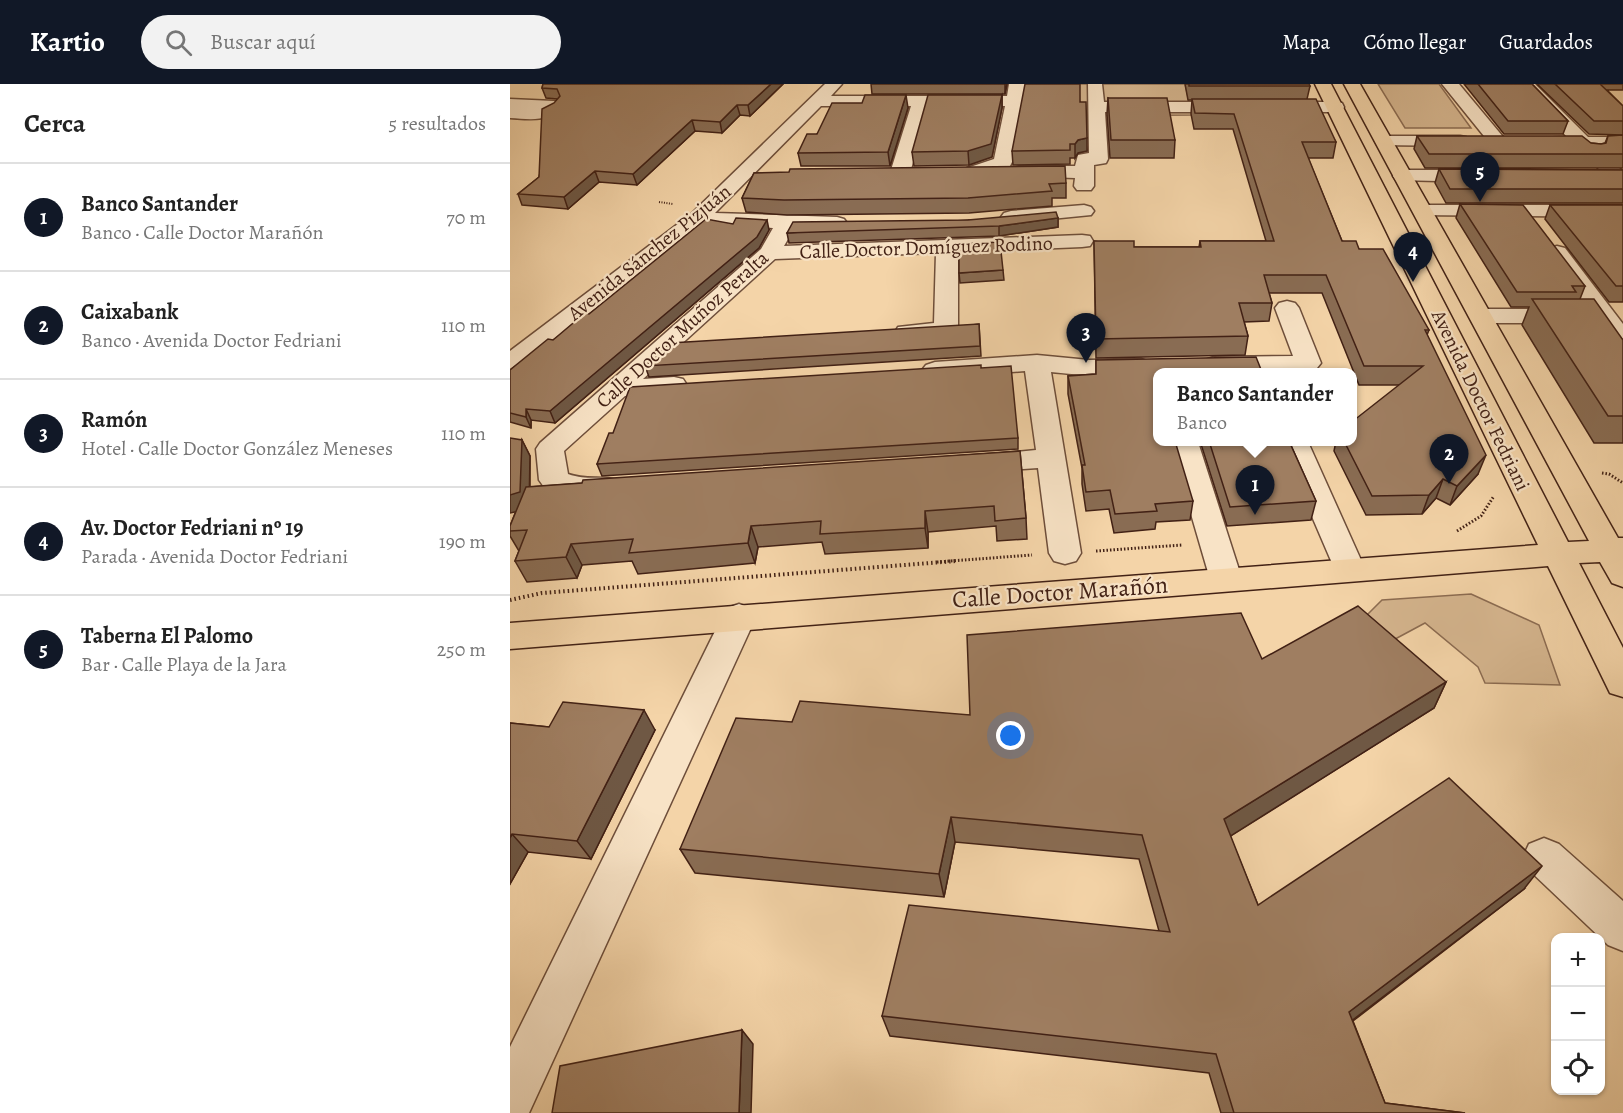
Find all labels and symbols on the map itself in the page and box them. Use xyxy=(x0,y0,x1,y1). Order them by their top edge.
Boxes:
pin: 5 xyxy=(1460,152,1500,202)
street label: Avenida Sánchez Pizjuán xyxy=(561,178,737,327)
street label: Calle Doctor Domíguez Rodino xyxy=(799,230,1053,265)
pin: 4 xyxy=(1394,232,1432,282)
street label: Calle Doctor Muñoz Peralta xyxy=(590,244,775,414)
street label: Avenida Doctor Fedriani xyxy=(1424,304,1536,495)
pin: 3 xyxy=(1066,314,1106,363)
pin: 2 xyxy=(1430,434,1468,484)
pin: 1 xyxy=(1236,466,1274,515)
street label: Calle Doctor Marañón xyxy=(951,568,1169,616)
your location xyxy=(996,721,1025,750)

